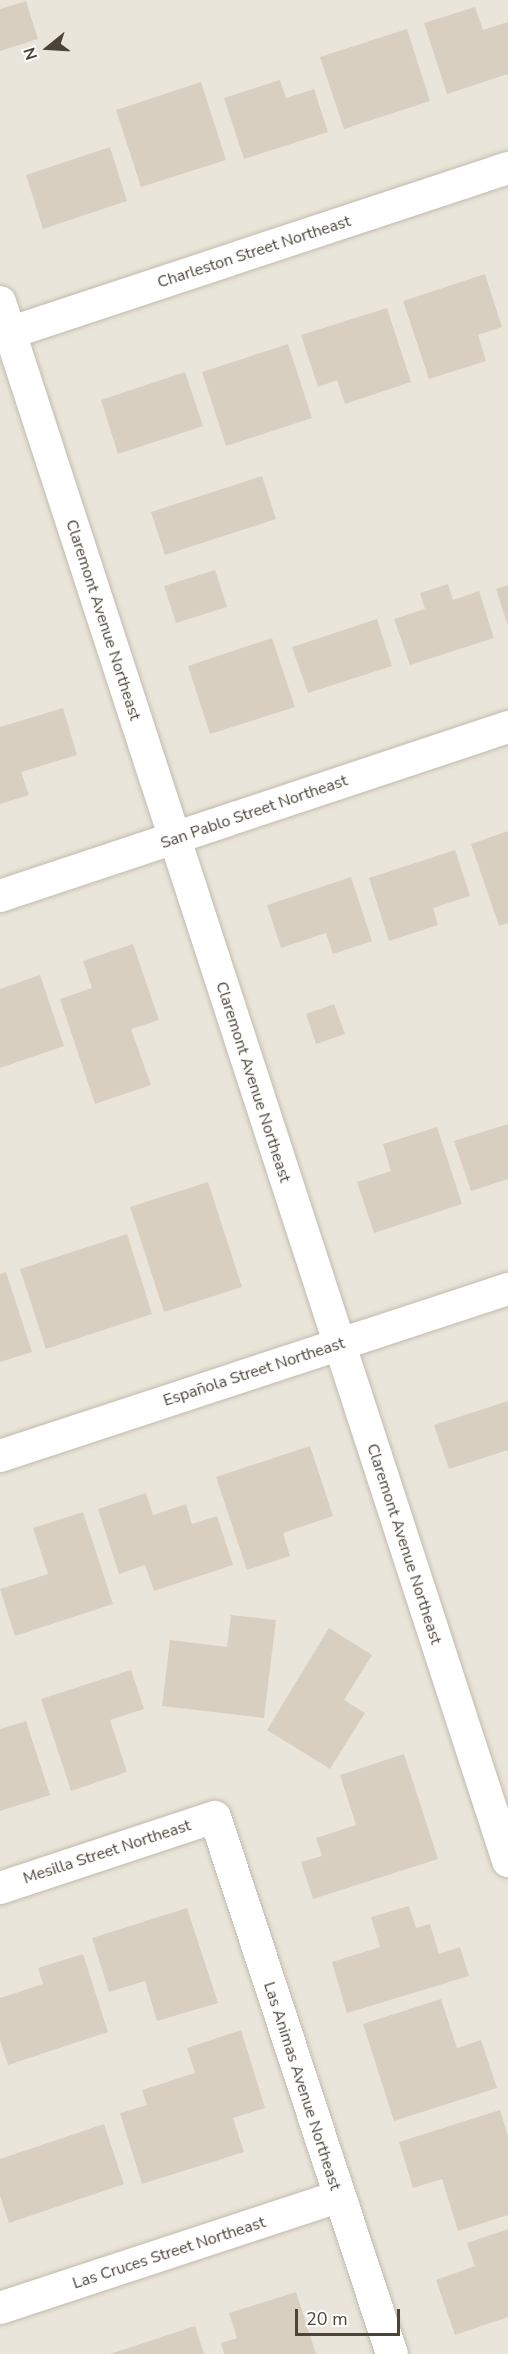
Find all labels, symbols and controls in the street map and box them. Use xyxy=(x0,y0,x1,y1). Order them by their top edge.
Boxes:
north arrow xyxy=(18,18,78,78)
text: N xyxy=(19,44,43,63)
street label: Charleston Street Northeast xyxy=(155,212,353,292)
street label: Claremont Avenue Northeast xyxy=(61,517,145,723)
street label: San Pablo Street Northeast xyxy=(158,771,350,853)
street label: Claremont Avenue Northeast xyxy=(211,979,295,1185)
street label: Española Street Northeast xyxy=(161,1334,347,1410)
street label: Claremont Avenue Northeast xyxy=(362,1441,446,1647)
street label: Mesilla Street Northeast xyxy=(21,1816,193,1888)
street label: Las Animas Avenue Northeast xyxy=(259,1979,345,2193)
street label: Las Cruces Street Northeast xyxy=(70,2213,268,2293)
scale bar xyxy=(298,2297,403,2335)
text: 20 m xyxy=(306,2307,348,2331)

